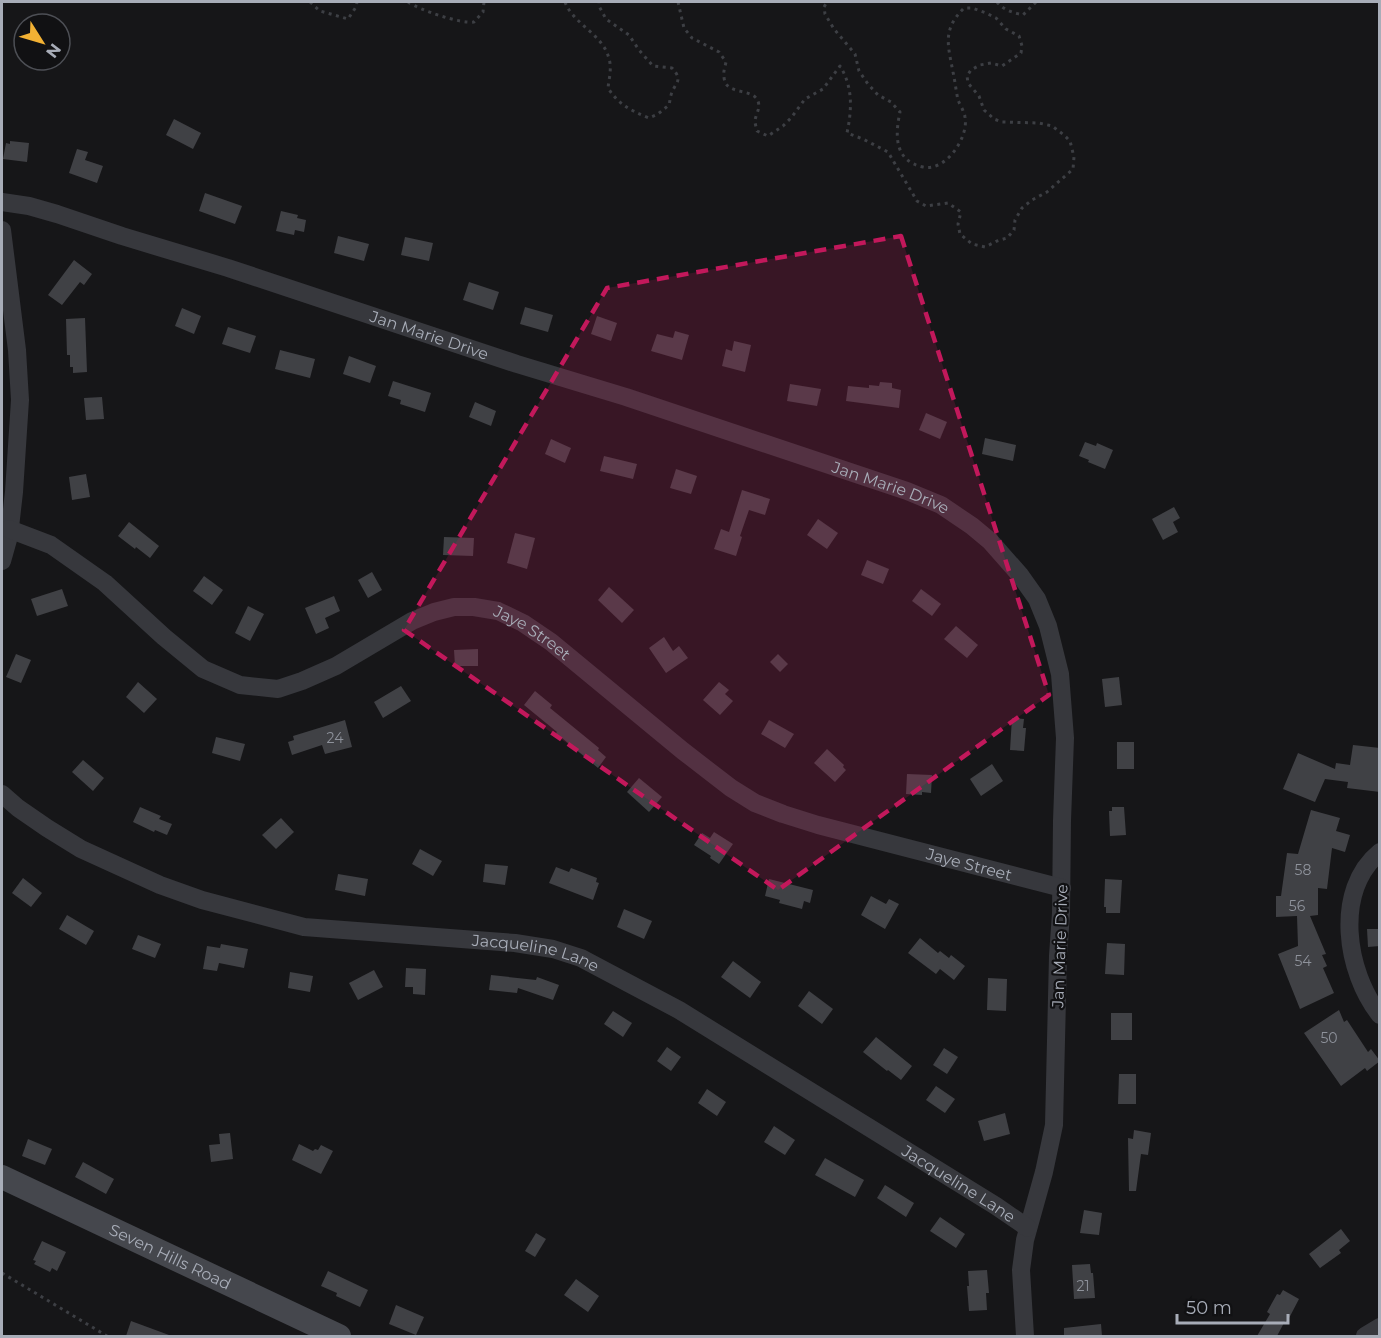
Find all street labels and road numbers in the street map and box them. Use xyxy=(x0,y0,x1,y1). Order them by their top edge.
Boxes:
street label: Jan Marie Drive xyxy=(367,306,491,363)
street label: Jan Marie Drive xyxy=(829,457,953,518)
street label: Jaye Street xyxy=(490,601,575,664)
street label: Jaye Street xyxy=(923,844,1015,884)
street label: Jan Marie Drive xyxy=(1048,884,1072,1009)
street label: Jacqueline Lane xyxy=(470,930,603,975)
street label: Jacqueline Lane xyxy=(898,1140,1019,1226)
street label: Seven Hills Road xyxy=(106,1220,234,1293)

